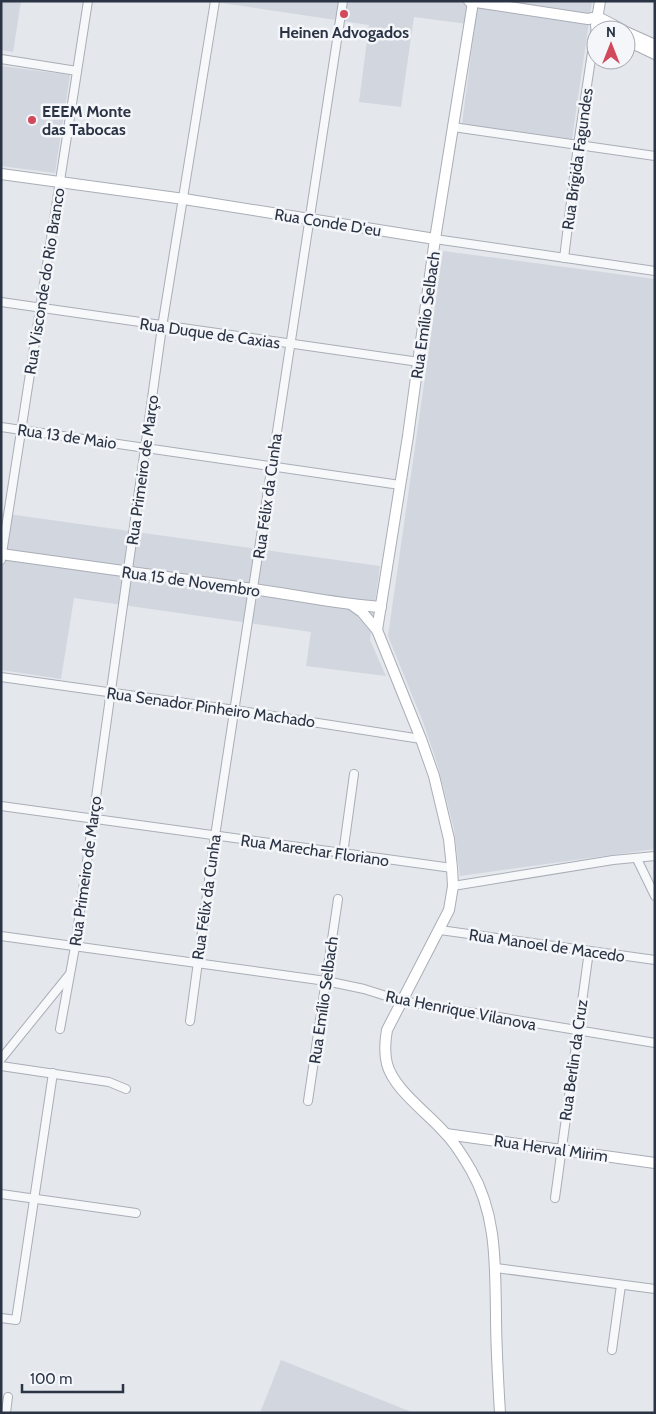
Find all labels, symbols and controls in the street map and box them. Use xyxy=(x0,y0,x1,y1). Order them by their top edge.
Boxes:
marker: Heinen Advogados xyxy=(338,8,350,20)
north arrow xyxy=(586,20,636,70)
place label: Heinen Advogados xyxy=(279,23,409,42)
text: N xyxy=(606,23,616,41)
street label: Rua Brígida Fagundes xyxy=(558,87,597,231)
place label: EEEM Monte das Tabocas xyxy=(42,102,131,139)
marker: EEEM Monte das Tabocas xyxy=(26,114,38,126)
street label: Rua Visconde do Rio Branco xyxy=(20,186,69,376)
street label: Rua Conde D'eu xyxy=(273,205,383,240)
street label: Rua Emílio Selbach xyxy=(407,250,444,380)
street label: Rua Duque de Caxias xyxy=(138,314,282,353)
street label: Rua Primeiro de Março xyxy=(123,394,162,546)
street label: Rua 13 de Maio xyxy=(16,420,118,453)
street label: Rua Félix da Cunha xyxy=(249,432,286,560)
street label: Rua 15 de Novembro xyxy=(121,562,261,601)
street label: Rua Senador Pinheiro Machado xyxy=(105,683,317,732)
street label: Rua Primeiro de Março xyxy=(66,795,105,947)
street label: Rua Marechar Floriano xyxy=(239,831,391,870)
street label: Rua Félix da Cunha xyxy=(188,833,225,961)
street label: Rua Manoel de Macedo xyxy=(468,925,626,966)
street label: Rua Emílio Selbach xyxy=(305,935,342,1065)
street label: Rua Henrique Vilanova xyxy=(384,987,538,1034)
street label: Rua Berlin da Cruz xyxy=(556,998,591,1122)
street label: Rua Herval Mirim xyxy=(493,1131,609,1166)
scale bar xyxy=(22,1362,124,1394)
text: 100 m xyxy=(30,1370,72,1388)

